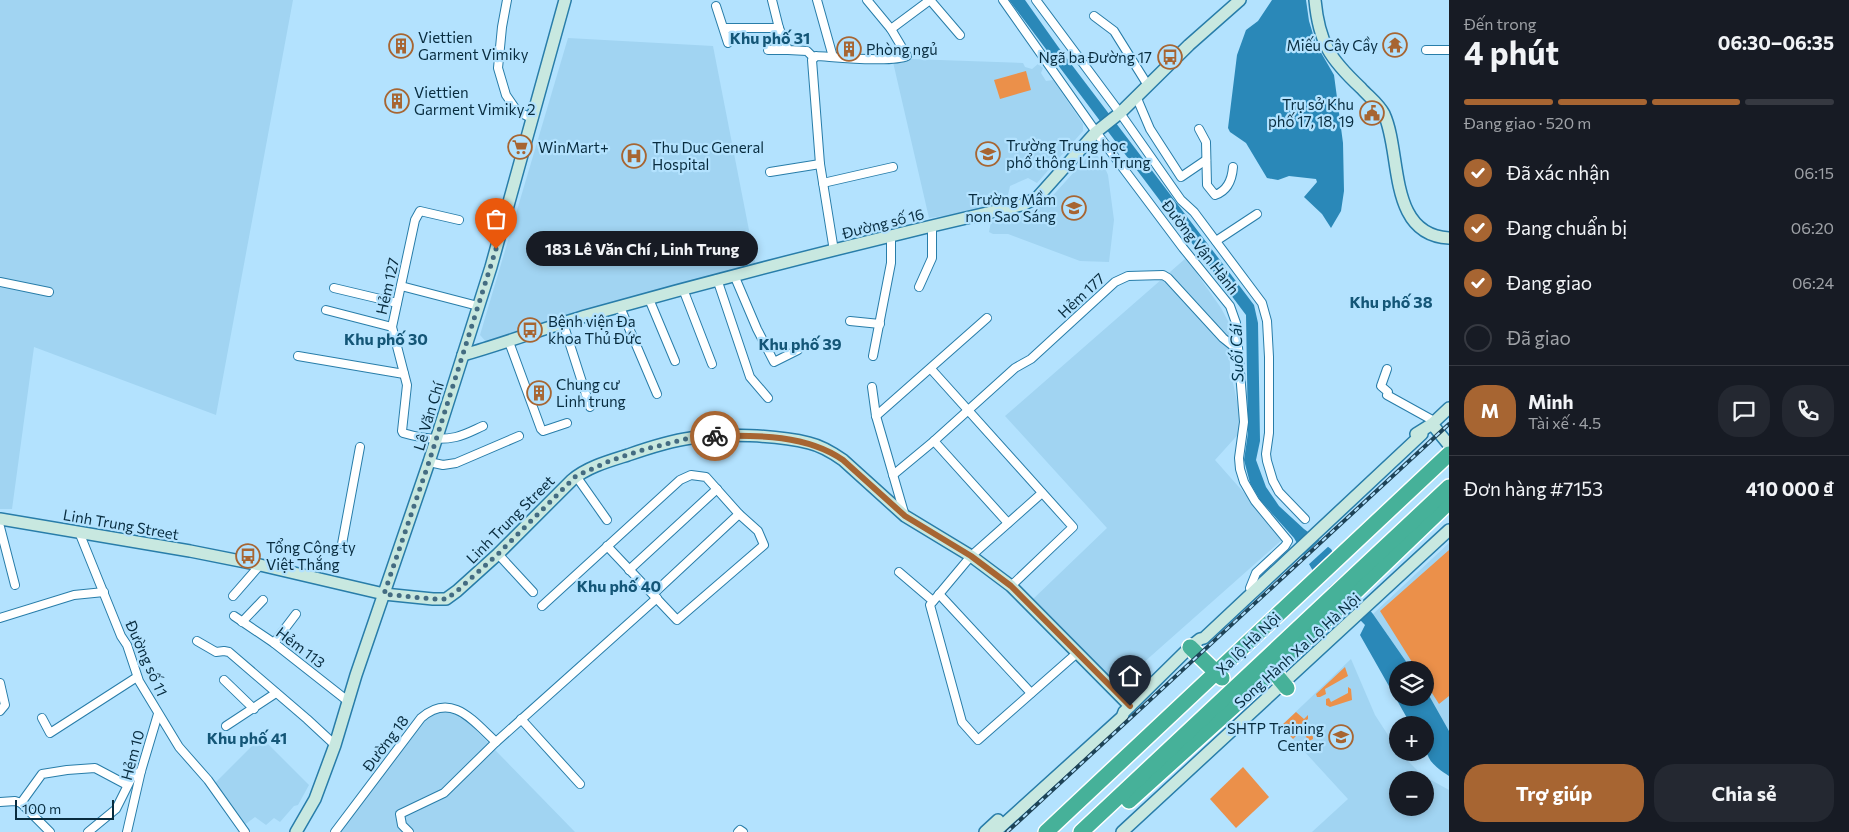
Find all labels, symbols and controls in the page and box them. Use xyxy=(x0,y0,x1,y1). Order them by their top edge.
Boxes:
text: Đến trong xyxy=(1464,14,1537,33)
place label: Viettien Garment Vimiky xyxy=(418,28,529,63)
district label: Khu phố 31 xyxy=(730,28,810,47)
text: 06:30–06:35 xyxy=(1718,31,1834,54)
temple icon: Miếu Cây Cầy xyxy=(1382,32,1408,58)
text: 4 phút xyxy=(1464,32,1559,72)
building icon: Viettien Garment Vimiky xyxy=(388,33,414,59)
building icon: Phòng ngủ xyxy=(836,36,862,62)
place label: Miếu Cây Cầy xyxy=(1286,36,1378,54)
place label: Phòng ngủ xyxy=(866,40,938,58)
bus stop icon: Ngã ba Đường 17 xyxy=(1157,44,1183,70)
place label: Ngã ba Đường 17 xyxy=(1038,48,1152,66)
place label: Viettien Garment Vimiky 2 xyxy=(414,83,536,118)
building icon: Viettien Garment Vimiky 2 xyxy=(384,88,410,114)
place label: Trụ sở Khu phố 17, 18, 19 xyxy=(1268,95,1354,130)
public building icon: Trụ sở Khu phố 17, 18, 19 xyxy=(1359,100,1385,126)
text: Đang giao · 520 m xyxy=(1464,113,1591,132)
supermarket icon: WinMart+ xyxy=(507,134,533,160)
place label: Trường Trung học phổ thông Linh Trung xyxy=(1006,136,1151,171)
place label: WinMart+ xyxy=(538,138,609,156)
place label: Thu Duc General Hospital xyxy=(652,138,764,173)
school or university icon: Trường Trung học phổ thông Linh Trung xyxy=(975,141,1001,167)
hospital icon: Thu Duc General Hospital xyxy=(621,143,647,169)
icon: check xyxy=(1464,159,1492,187)
text: Đã xác nhận xyxy=(1507,161,1610,184)
text: 06:15 xyxy=(1794,163,1834,182)
place label: Trường Mầm non Sao Sáng xyxy=(965,190,1056,225)
school or university icon: Trường Mầm non Sao Sáng xyxy=(1061,195,1087,221)
street label: Đường Vận Hành xyxy=(1158,196,1243,298)
pin xyxy=(475,198,517,249)
street label: Đường số 16 xyxy=(839,204,926,242)
icon: bag xyxy=(482,205,510,233)
icon: check xyxy=(1464,214,1492,242)
text: Đang chuẩn bị xyxy=(1507,216,1627,239)
text: 06:20 xyxy=(1791,218,1834,237)
callout: 183 Lê Văn Chí , Linh Trung xyxy=(526,232,758,266)
text: 183 Lê Văn Chí , Linh Trung xyxy=(545,239,739,258)
street label: Hẻm 127 xyxy=(372,256,402,316)
street label: Hẻm 177 xyxy=(1054,269,1108,321)
icon: check xyxy=(1464,269,1492,297)
text: Đang giao xyxy=(1507,271,1592,294)
text: 06:24 xyxy=(1792,273,1834,292)
district label: Khu phố 38 xyxy=(1349,292,1433,311)
place label: Bệnh viện Đa khoa Thủ Đức xyxy=(548,312,642,347)
bus stop icon: Bệnh viện Đa khoa Thủ Đức xyxy=(517,317,543,343)
water label: Suối Cái xyxy=(1225,323,1247,383)
text: Đã giao xyxy=(1507,326,1571,349)
district label: Khu phố 30 xyxy=(344,329,428,348)
district label: Khu phố 39 xyxy=(758,334,842,353)
place label: Chung cư Linh trung xyxy=(556,375,626,410)
street label: Lê Văn Chí xyxy=(409,378,447,453)
building icon: Chung cư Linh trung xyxy=(526,380,552,406)
button: chat xyxy=(1718,385,1770,437)
button: phone xyxy=(1782,385,1834,437)
text: Minh xyxy=(1528,390,1574,413)
text: M xyxy=(1481,399,1499,422)
courier xyxy=(690,411,740,461)
text: Tài xế · 4.5 xyxy=(1528,413,1601,432)
icon: bike xyxy=(701,422,729,450)
street label: Linh Trung Street xyxy=(462,471,558,567)
text: Đơn hàng #7153 xyxy=(1464,477,1603,500)
text: 410 000 ₫ xyxy=(1746,477,1834,500)
street label: Linh Trung Street xyxy=(62,505,180,543)
place label: Tổng Công ty Việt Thắng xyxy=(266,538,356,573)
bus stop icon: Tổng Công ty Việt Thắng xyxy=(235,543,261,569)
district label: Khu phố 40 xyxy=(577,576,661,595)
street label: Song Hành Xa Lộ Hà Nội xyxy=(1230,589,1364,711)
street label: Xa lộ Hà Nội xyxy=(1212,608,1284,678)
street label: Đường số 11 xyxy=(122,616,172,699)
street label: Hẻm 113 xyxy=(273,623,329,671)
pin xyxy=(1109,655,1151,706)
map controls xyxy=(1389,661,1434,816)
button: layers xyxy=(1389,661,1434,706)
icon: home xyxy=(1116,662,1144,690)
street label: Đường 18 xyxy=(358,712,412,775)
button: + xyxy=(1389,716,1434,761)
place label: SHTP Training Center xyxy=(1227,719,1324,754)
school or university icon: SHTP Training Center xyxy=(1328,724,1354,750)
street label: Hẻm 10 xyxy=(117,728,147,782)
district label: Khu phố 41 xyxy=(207,728,287,747)
button: Trợ giúp xyxy=(1464,764,1644,822)
button: Chia sẻ xyxy=(1654,764,1834,822)
button: − xyxy=(1389,771,1434,816)
scale bar xyxy=(15,797,114,820)
text: 100 m xyxy=(22,800,61,817)

